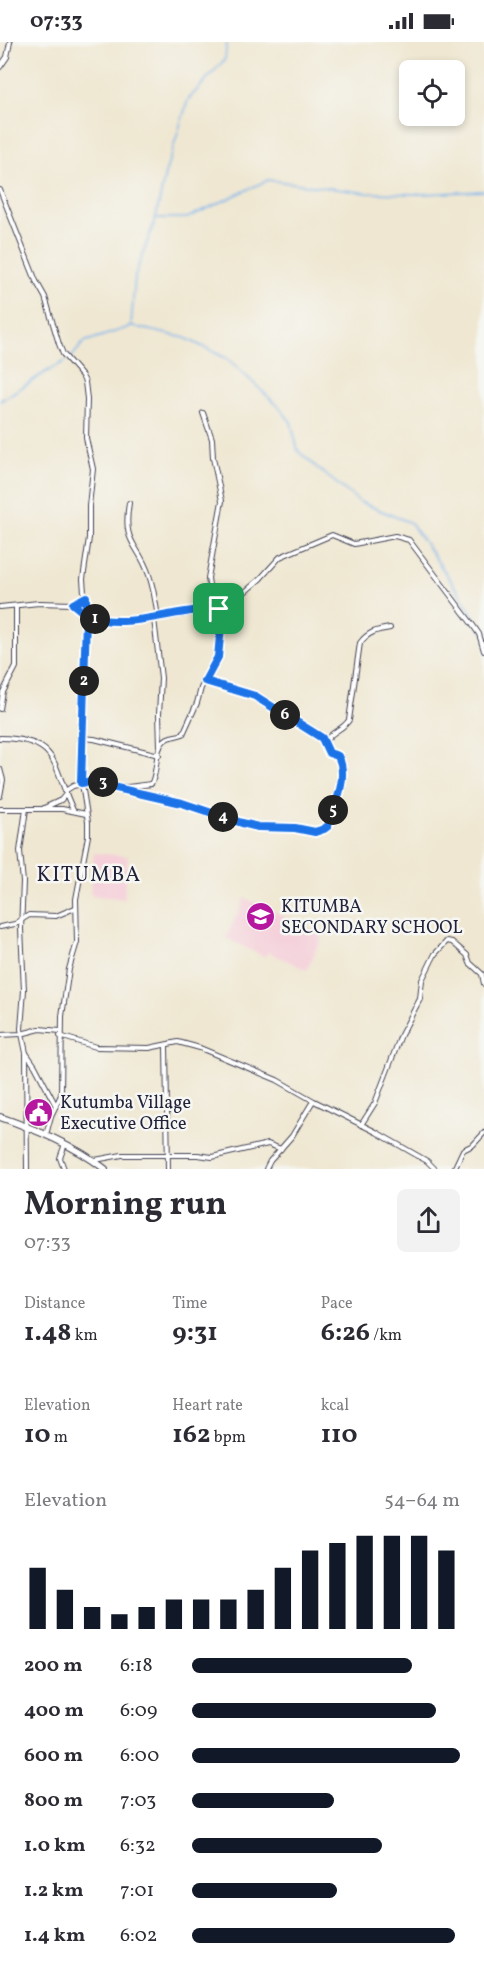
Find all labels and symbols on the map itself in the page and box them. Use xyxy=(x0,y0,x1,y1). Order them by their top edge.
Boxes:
pin xyxy=(193,583,244,634)
pin: 1 xyxy=(80,604,110,634)
pin: 2 xyxy=(69,666,99,696)
pin: 6 xyxy=(270,700,300,730)
pin: 3 xyxy=(88,767,118,797)
pin: 5 xyxy=(318,795,348,825)
pin: 4 xyxy=(208,802,238,832)
district label: KITUMBA xyxy=(37,861,141,890)
place label: KITUMBA SECONDARY SCHOOL xyxy=(281,895,463,941)
school or university icon: KITUMBA SECONDARY SCHOOL xyxy=(244,901,276,933)
place label: Kutumba Village Executive Office xyxy=(60,1091,191,1137)
public building icon: Kutumba Village Executive Office xyxy=(23,1097,55,1129)

